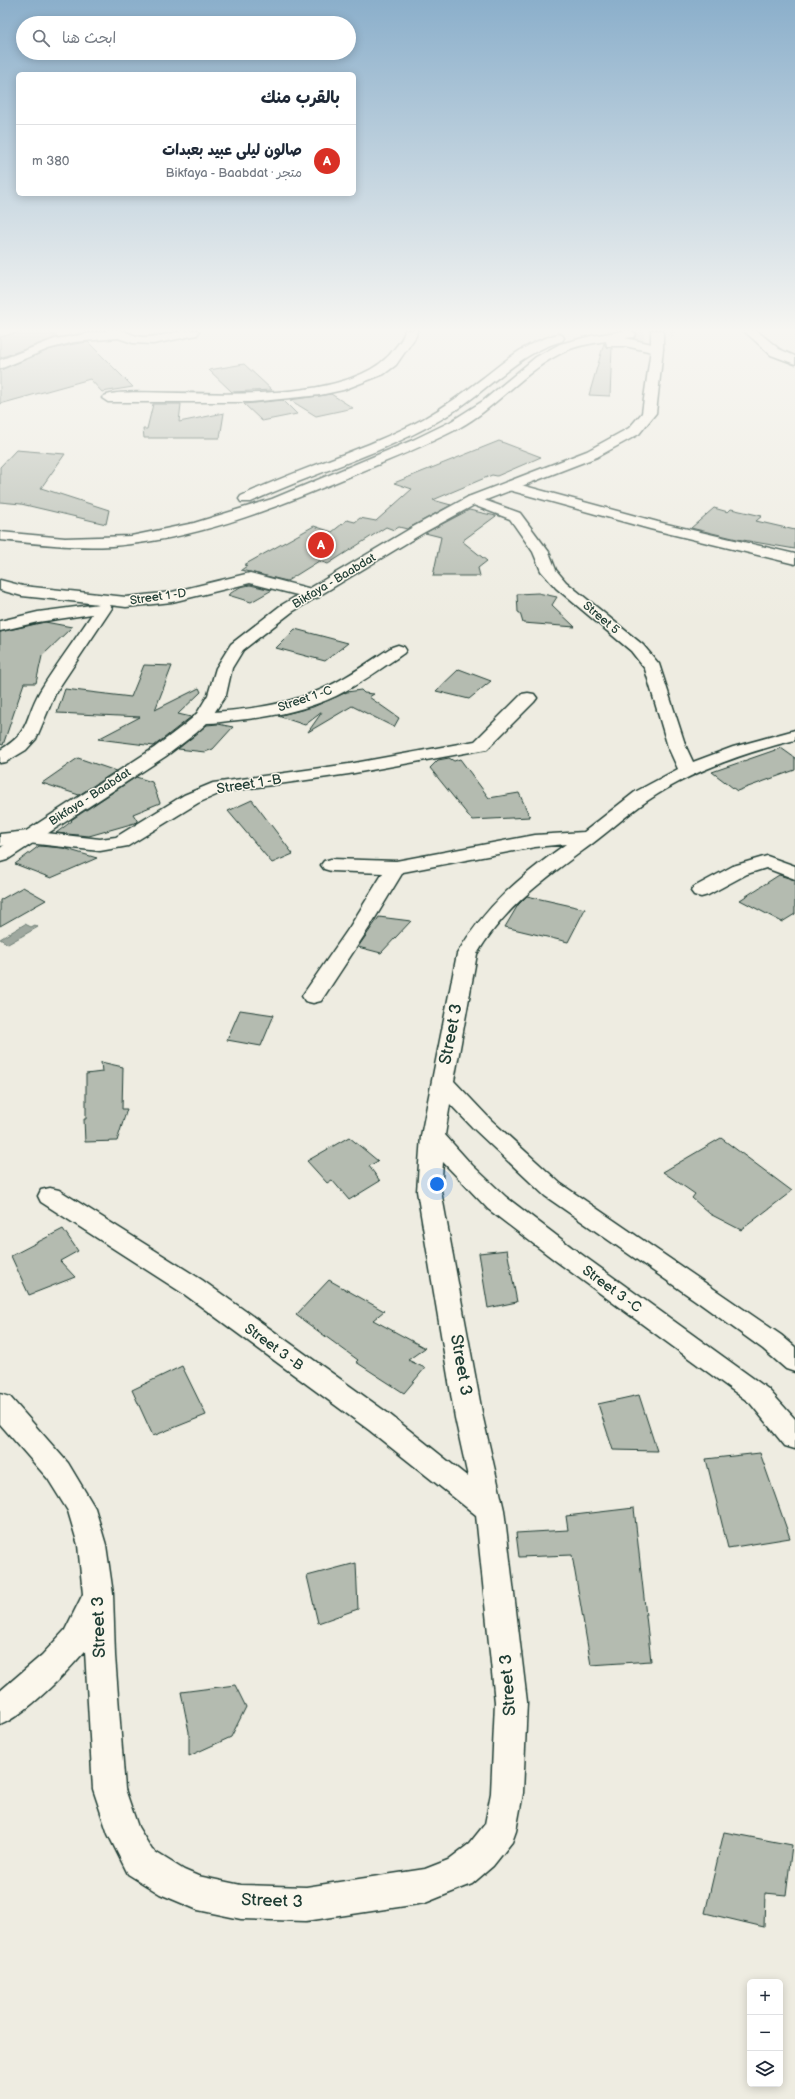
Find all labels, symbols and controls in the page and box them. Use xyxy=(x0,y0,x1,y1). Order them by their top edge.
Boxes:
search box xyxy=(16,16,356,60)
icon: search xyxy=(30,27,52,49)
text: ابحث هنا xyxy=(62,29,116,48)
text: بالقرب منك xyxy=(261,88,340,108)
text: صالون ليلى عبيد بعبدات xyxy=(162,141,302,160)
text: 380 m xyxy=(32,153,70,169)
text: A xyxy=(323,153,331,169)
text: متجر · Bikfaya - Baabdat xyxy=(166,165,302,181)
pin: A xyxy=(308,530,334,560)
street label: Bikfaya - Baabdat xyxy=(290,550,379,612)
street label: Street 1 -D xyxy=(129,586,187,608)
street label: Street 5 xyxy=(580,598,622,638)
street label: Street 1 -C xyxy=(276,683,335,715)
street label: Bikfaya - Baabdat xyxy=(46,765,134,829)
street label: Street 1 -B xyxy=(215,770,283,798)
street label: Street 3 xyxy=(435,1002,467,1066)
your location xyxy=(427,1174,447,1194)
street label: Street 3 -C xyxy=(579,1262,645,1316)
street label: Street 3 -B xyxy=(241,1320,307,1374)
street label: Street 3 xyxy=(446,1333,476,1397)
street label: Street 3 xyxy=(88,1596,110,1658)
street label: Street 3 xyxy=(496,1654,520,1716)
street label: Street 3 xyxy=(241,1890,303,1912)
map controls xyxy=(747,1979,783,2087)
button: + xyxy=(747,1979,783,2015)
button: − xyxy=(747,2015,783,2051)
button: layers xyxy=(747,2051,783,2087)

